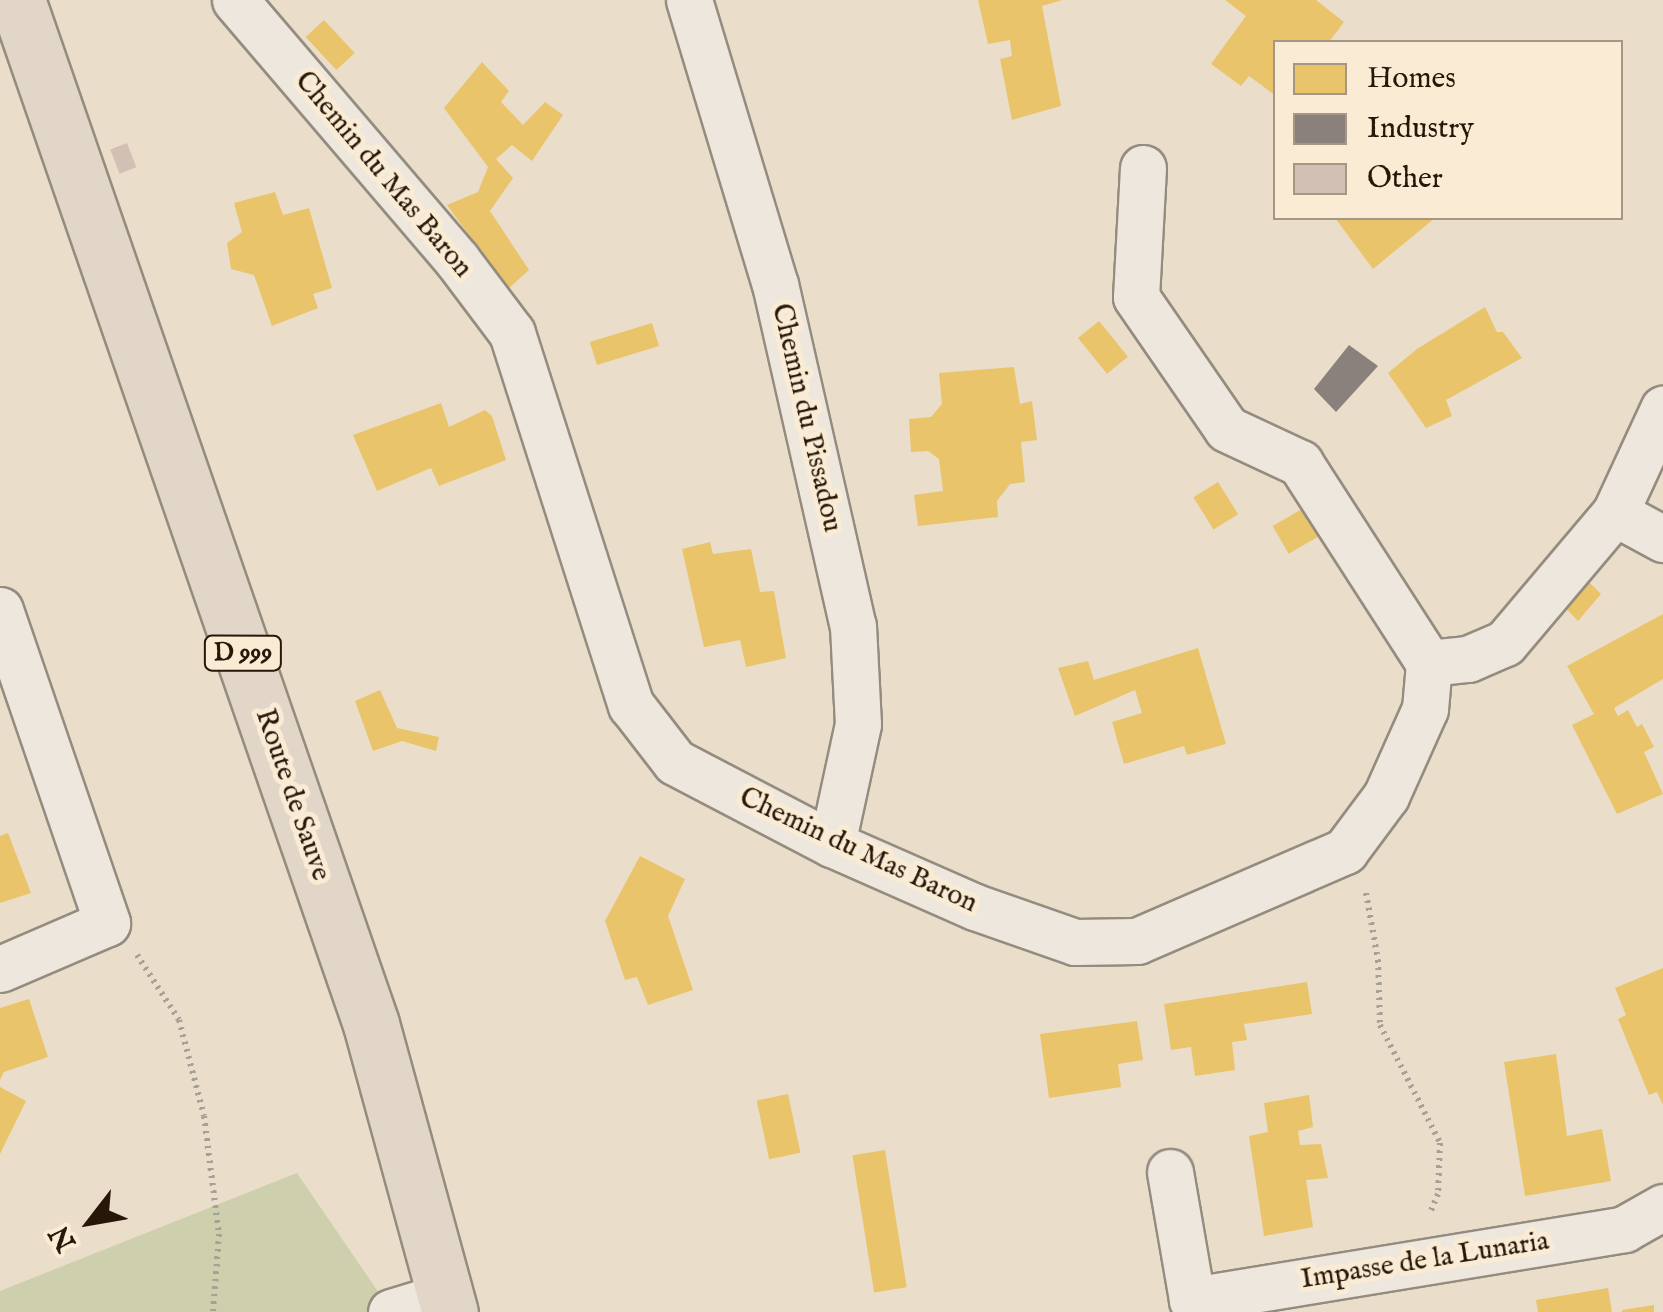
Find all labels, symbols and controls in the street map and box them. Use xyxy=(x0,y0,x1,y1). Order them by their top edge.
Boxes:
legend xyxy=(1273,40,1623,220)
text: Homes xyxy=(1367,60,1456,98)
street label: Chemin du Mas Baron xyxy=(287,65,479,285)
text: Industry xyxy=(1367,110,1474,148)
text: Other xyxy=(1367,160,1443,198)
street label: Chemin du Pissadou xyxy=(763,301,849,535)
road number: D 999 xyxy=(203,633,283,673)
street label: Route de Sauve xyxy=(247,705,337,885)
street label: Chemin du Mas Baron xyxy=(734,781,982,921)
north arrow xyxy=(40,1172,140,1272)
text: N xyxy=(43,1218,85,1257)
street label: Impasse de la Lunaria xyxy=(1299,1225,1551,1297)

